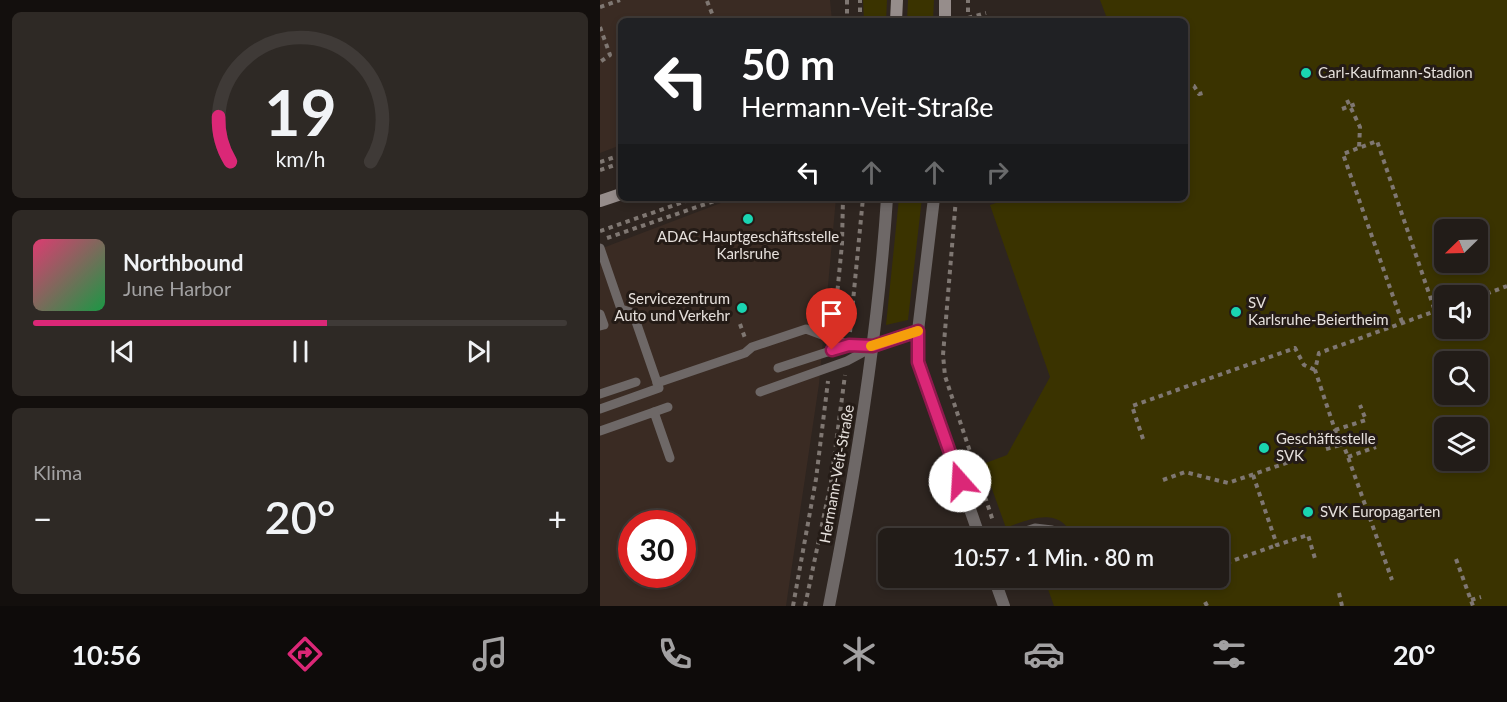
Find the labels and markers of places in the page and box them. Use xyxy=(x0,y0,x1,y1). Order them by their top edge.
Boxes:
place label: Carl-Kaufmann-Stadion xyxy=(1318,63,1473,81)
marker: Carl-Kaufmann-Stadion xyxy=(1299,66,1313,80)
marker: ADAC Hauptgeschäftsstelle Karlsruhe xyxy=(741,212,755,226)
place label: ADAC Hauptgeschäftsstelle Karlsruhe xyxy=(657,227,839,262)
pin xyxy=(806,288,857,350)
place label: Servicezentrum Auto und Verkehr xyxy=(614,289,731,324)
place label: SV Karlsruhe-Beiertheim xyxy=(1248,293,1389,328)
marker: Servicezentrum Auto und Verkehr xyxy=(735,301,749,315)
marker: SV Karlsruhe-Beiertheim xyxy=(1229,305,1243,319)
place label: Geschäftsstelle SVK xyxy=(1276,429,1376,464)
marker: Geschäftsstelle SVK xyxy=(1257,441,1271,455)
place label: SVK Europagarten xyxy=(1320,502,1440,520)
marker: SVK Europagarten xyxy=(1301,505,1315,519)

